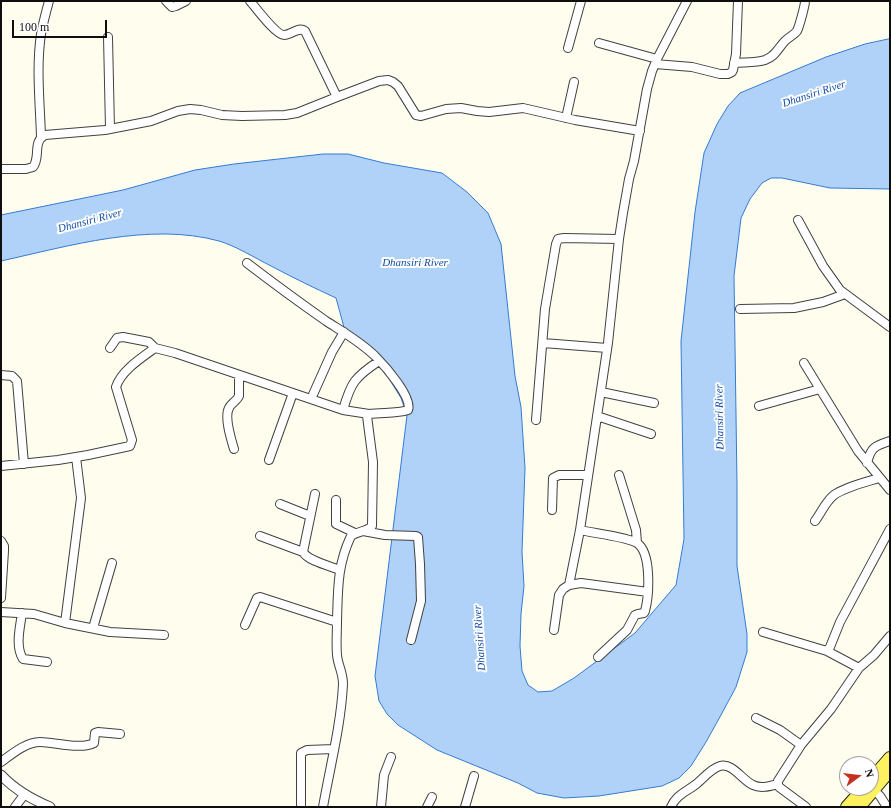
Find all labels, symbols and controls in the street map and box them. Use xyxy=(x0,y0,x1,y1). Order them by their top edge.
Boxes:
scale bar xyxy=(14,12,109,38)
text: 100 m xyxy=(19,20,49,34)
water label: Dhansiri River xyxy=(781,78,847,110)
water label: Dhansiri River xyxy=(57,206,123,236)
water label: Dhansiri River xyxy=(382,256,448,270)
water label: Dhansiri River xyxy=(713,384,727,450)
water label: Dhansiri River xyxy=(471,605,489,671)
north arrow xyxy=(839,756,879,796)
text: N xyxy=(863,768,876,779)

